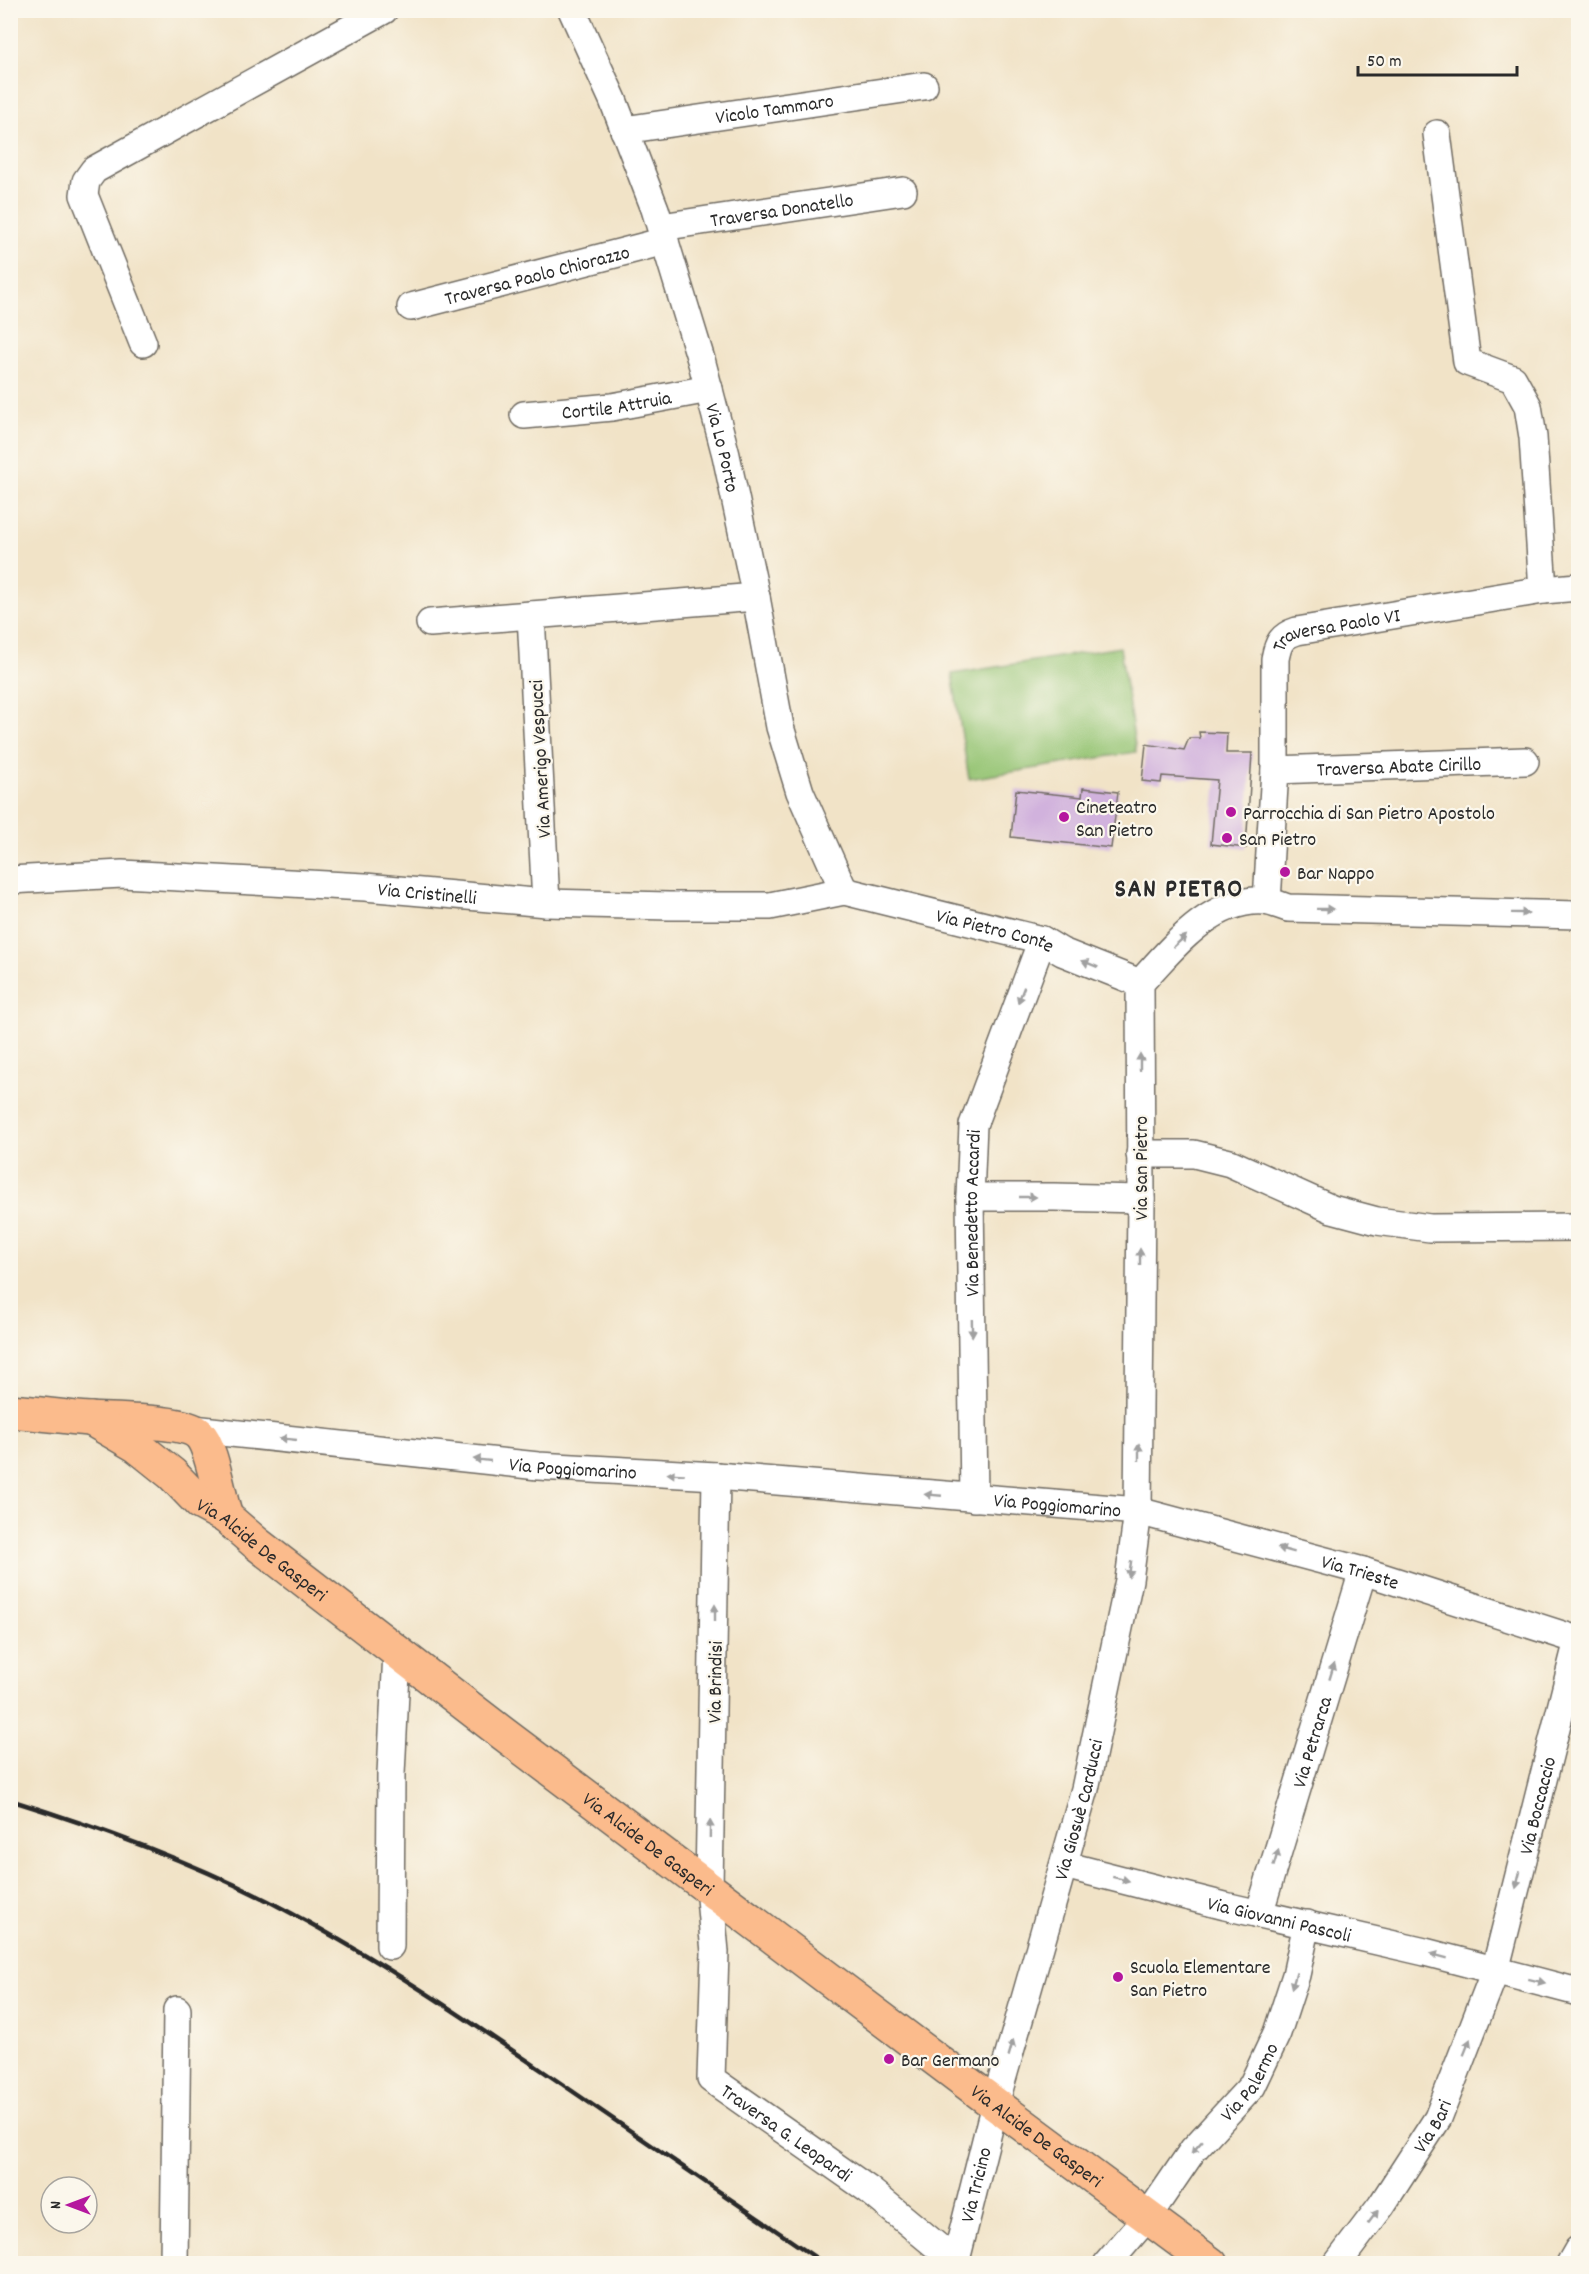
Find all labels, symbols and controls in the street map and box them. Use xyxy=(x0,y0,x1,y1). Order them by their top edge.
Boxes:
scale bar xyxy=(1358,39,1517,77)
text: 50 m xyxy=(1367,50,1402,75)
street label: Vicolo Tammaro xyxy=(714,88,836,133)
street label: Traversa Donatello xyxy=(709,188,856,236)
street label: Traversa Paolo Chiorazzo xyxy=(442,240,633,315)
street label: Cortile Attruia xyxy=(561,385,674,429)
street label: Via Lo Porto xyxy=(696,401,745,495)
street label: Traversa Paolo VI xyxy=(1267,603,1403,656)
street label: Via Amerigo Vespucci xyxy=(524,679,560,839)
street label: Traversa Abate Cirillo xyxy=(1316,752,1482,785)
place label: Cineteatro San Pietro xyxy=(1076,795,1157,846)
place label: Parrocchia di San Pietro Apostolo xyxy=(1243,801,1495,829)
marker: Parrocchia di San Pietro Apostolo xyxy=(1224,805,1238,819)
marker: Cineteatro San Pietro xyxy=(1057,810,1071,824)
place label: San Pietro xyxy=(1239,827,1316,855)
marker: San Pietro xyxy=(1220,831,1234,845)
place label: Bar Nappo xyxy=(1297,861,1375,889)
marker: Bar Nappo xyxy=(1278,865,1292,879)
district label: SAN PIETRO xyxy=(1114,872,1244,909)
street label: Via Cristinelli xyxy=(376,877,478,914)
street label: Via Pietro Conte xyxy=(933,903,1059,961)
one-way arrow xyxy=(1315,904,1334,914)
one-way arrow xyxy=(1510,909,1529,918)
one-way arrow xyxy=(1172,935,1187,948)
one-way arrow xyxy=(1081,958,1099,968)
one-way arrow xyxy=(1016,986,1025,1004)
one-way arrow xyxy=(1135,1053,1145,1072)
street label: Via San Pietro xyxy=(1129,1116,1157,1220)
street label: Via Benedetto Accardi xyxy=(959,1129,990,1297)
one-way arrow xyxy=(1019,1192,1038,1202)
one-way arrow xyxy=(1135,1248,1145,1267)
one-way arrow xyxy=(967,1319,977,1338)
one-way arrow xyxy=(278,1434,297,1444)
one-way arrow xyxy=(1134,1443,1144,1462)
street label: Via Poggiomarino xyxy=(507,1452,637,1489)
one-way arrow xyxy=(472,1455,491,1465)
one-way arrow xyxy=(667,1469,686,1479)
street label: Via Poggiomarino xyxy=(992,1488,1122,1527)
one-way arrow xyxy=(924,1490,943,1500)
street label: Via Alcide De Gasperi xyxy=(191,1493,332,1610)
one-way arrow xyxy=(1277,1545,1295,1554)
street label: Via Trieste xyxy=(1318,1549,1402,1599)
one-way arrow xyxy=(1126,1559,1135,1578)
one-way arrow xyxy=(710,1603,720,1622)
street label: Via Brindisi xyxy=(702,1640,732,1723)
one-way arrow xyxy=(1328,1662,1337,1680)
street label: Via Petrarca xyxy=(1287,1693,1341,1792)
street label: Via Giosuè Carducci xyxy=(1049,1737,1112,1884)
street label: Via Boccaccio xyxy=(1514,1754,1565,1858)
street label: Via Alcide De Gasperi xyxy=(575,1787,719,1905)
one-way arrow xyxy=(706,1819,715,1838)
one-way arrow xyxy=(1272,1849,1281,1867)
one-way arrow xyxy=(1513,1871,1523,1889)
one-way arrow xyxy=(1112,1875,1130,1885)
street label: Via Giovanni Pascoli xyxy=(1204,1891,1354,1952)
one-way arrow xyxy=(1430,1950,1448,1960)
place label: Scuola Elementare San Pietro xyxy=(1130,1955,1271,2006)
marker: Scuola Elementare San Pietro xyxy=(1111,1970,1125,1984)
one-way arrow xyxy=(1289,1972,1298,1990)
one-way arrow xyxy=(1528,1977,1546,1987)
one-way arrow xyxy=(1463,2038,1472,2056)
one-way arrow xyxy=(1007,2039,1016,2057)
street label: Via Palermo xyxy=(1215,2039,1287,2129)
place label: Bar Germano xyxy=(901,2048,1000,2076)
marker: Bar Germano xyxy=(882,2052,896,2066)
street label: Traversa G. Leopardi xyxy=(714,2079,857,2191)
street label: Via Alcide De Gasperi xyxy=(963,2079,1108,2196)
street label: Via Bari xyxy=(1408,2096,1461,2159)
one-way arrow xyxy=(1191,2139,1204,2154)
street label: Via Tricino xyxy=(955,2145,1001,2226)
north arrow xyxy=(39,2175,99,2235)
text: N xyxy=(45,2201,68,2209)
one-way arrow xyxy=(1366,2209,1378,2224)

